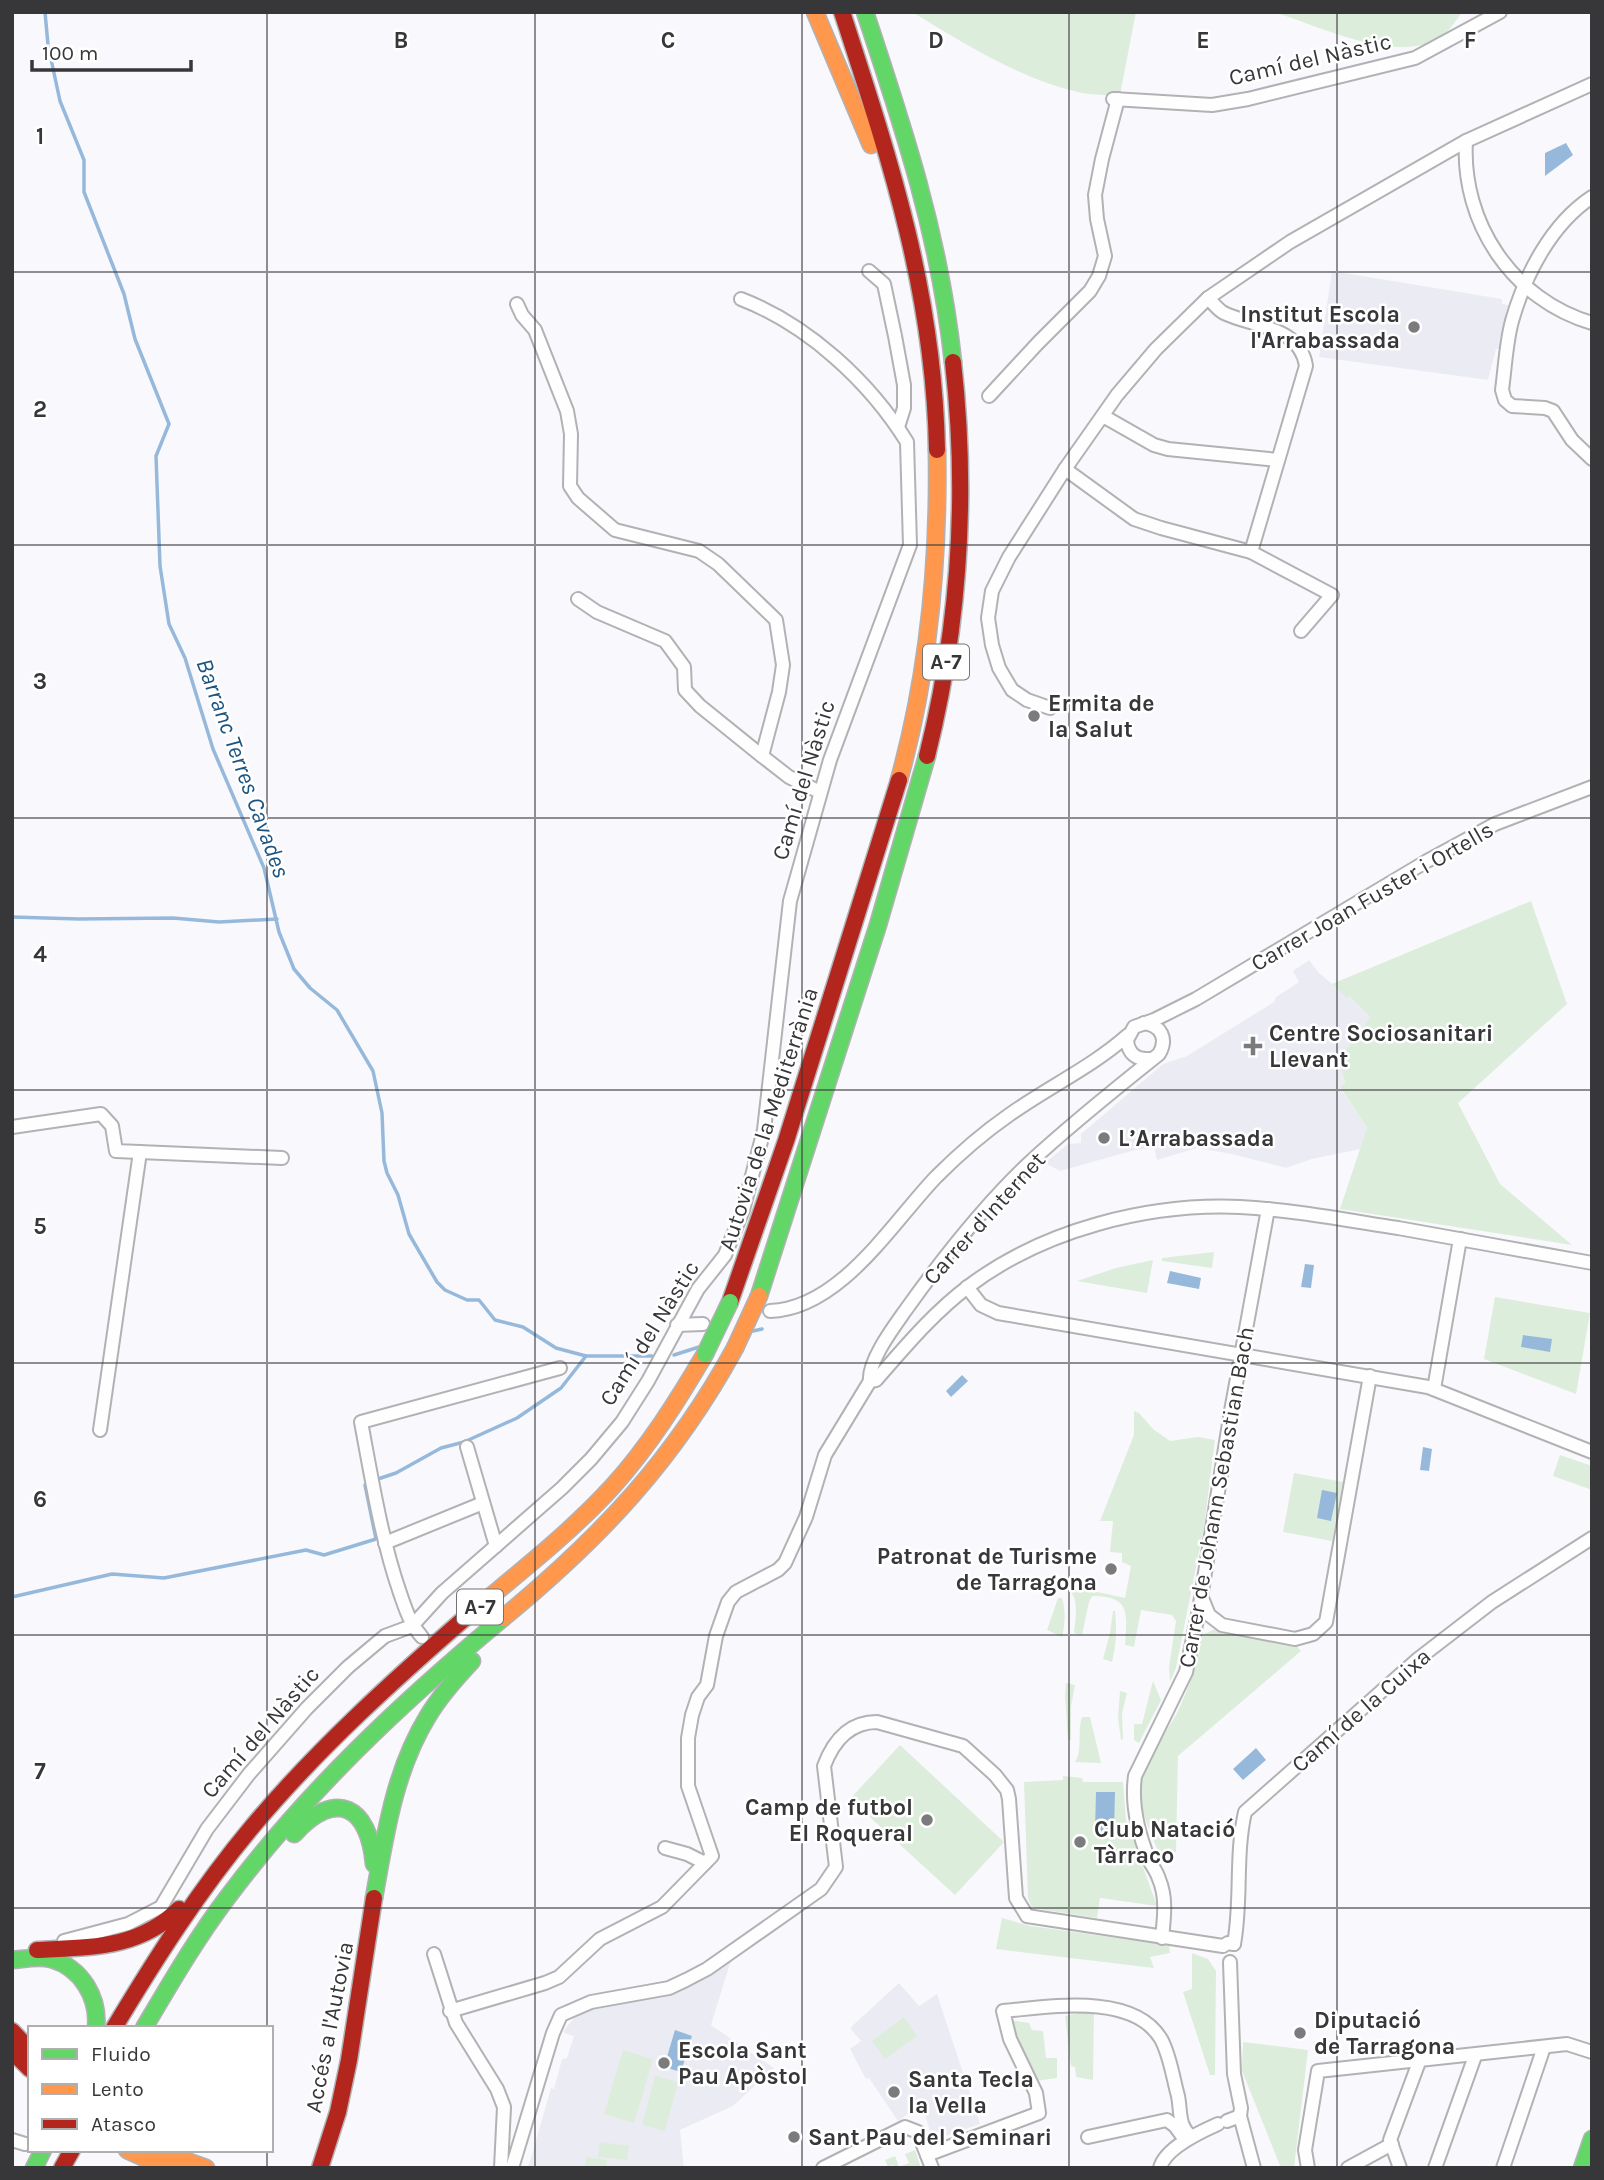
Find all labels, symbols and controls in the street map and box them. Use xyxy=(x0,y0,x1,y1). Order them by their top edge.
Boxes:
text: B xyxy=(394,27,408,54)
text: C xyxy=(661,27,675,54)
text: D xyxy=(928,27,944,54)
text: E xyxy=(1196,27,1210,54)
text: F xyxy=(1464,27,1476,54)
scale bar xyxy=(32,28,191,72)
street label: Camí del Nàstic xyxy=(1226,28,1394,91)
text: 100 m xyxy=(42,41,99,65)
text: 1 xyxy=(36,123,44,150)
place label: Institut Escola l'Arrabassada xyxy=(1240,301,1400,354)
marker: Institut Escola l'Arrabassada xyxy=(1406,319,1422,335)
text: 2 xyxy=(33,396,47,423)
road number: A-7 xyxy=(923,644,969,680)
water label: Barranc Terres Cavades xyxy=(190,655,296,881)
text: 3 xyxy=(33,668,47,695)
place label: Ermita de la Salut xyxy=(1048,690,1155,743)
street label: Camí del Nàstic xyxy=(766,697,841,863)
marker: Ermita de la Salut xyxy=(1026,708,1042,724)
street label: Carrer Joan Fuster i Ortells xyxy=(1246,816,1498,977)
text: 4 xyxy=(33,941,47,968)
street label: Autovia de la Mediterrània xyxy=(713,984,824,1254)
place label: Centre Sociosanitari Llevant xyxy=(1269,1020,1493,1073)
marker: Centre Sociosanitari Llevant xyxy=(1243,1036,1263,1056)
place label: L’Arrabassada xyxy=(1118,1125,1274,1152)
marker: L’Arrabassada xyxy=(1096,1130,1112,1146)
street label: Carrer d'Internet xyxy=(918,1146,1051,1290)
text: 5 xyxy=(33,1213,47,1240)
street label: Camí del Nàstic xyxy=(594,1256,705,1411)
street label: Carrer de Johann Sebastian Bach xyxy=(1173,1324,1260,1670)
text: 6 xyxy=(33,1486,47,1513)
place label: Patronat de Turisme de Tarragona xyxy=(877,1543,1097,1596)
marker: Patronat de Turisme de Tarragona xyxy=(1103,1561,1119,1577)
road number: A-7 xyxy=(457,1590,503,1624)
street label: Camí de la Cuixa xyxy=(1286,1643,1436,1778)
street label: Camí del Nàstic xyxy=(196,1661,325,1804)
text: 7 xyxy=(34,1758,46,1785)
place label: Camp de futbol El Roqueral xyxy=(745,1794,913,1847)
marker: Camp de futbol El Roqueral xyxy=(919,1812,935,1828)
place label: Club Natació Tàrraco xyxy=(1094,1816,1235,1869)
marker: Club Natació Tàrraco xyxy=(1072,1834,1088,1850)
street label: Accés a l'Autovia xyxy=(300,1939,359,2115)
place label: Diputació de Tarragona xyxy=(1314,2007,1455,2060)
marker: Diputació de Tarragona xyxy=(1292,2025,1308,2041)
legend xyxy=(28,2026,273,2152)
place label: Escola Sant Pau Apòstol xyxy=(678,2037,808,2090)
text: Fluido xyxy=(91,2042,151,2066)
marker: Escola Sant Pau Apòstol xyxy=(656,2055,672,2071)
place label: Santa Tecla la Vella xyxy=(908,2066,1034,2119)
text: Lento xyxy=(91,2077,144,2101)
marker: Santa Tecla la Vella xyxy=(886,2084,902,2100)
text: Atasco xyxy=(91,2112,156,2136)
place label: Sant Pau del Seminari xyxy=(808,2124,1052,2151)
marker: Sant Pau del Seminari xyxy=(786,2129,802,2145)

